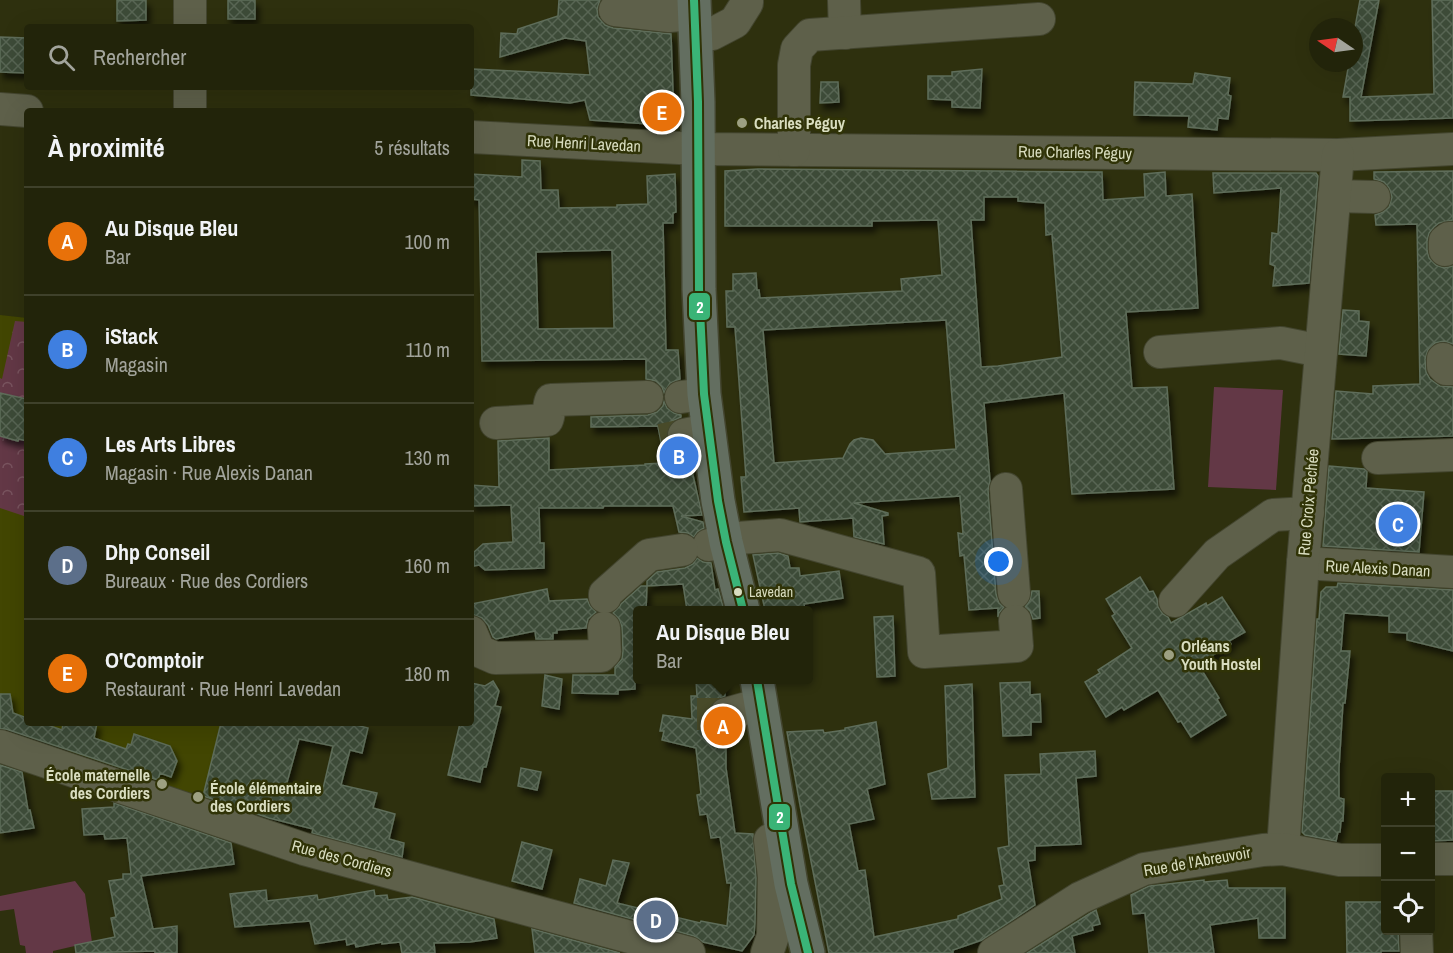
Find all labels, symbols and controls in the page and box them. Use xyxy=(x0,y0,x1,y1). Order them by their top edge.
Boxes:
north arrow xyxy=(1309,18,1363,72)
search box xyxy=(24,24,474,90)
icon: search xyxy=(45,41,78,74)
text: Rechercher xyxy=(93,42,186,72)
pin: E xyxy=(642,90,682,134)
place label: Charles Péguy xyxy=(754,112,846,134)
marker: Charles Péguy xyxy=(735,116,749,130)
street label: Rue Henri Lavedan xyxy=(527,129,641,157)
text: À proximité xyxy=(48,130,165,165)
text: 5 résultats xyxy=(374,134,450,161)
street label: Rue Charles Péguy xyxy=(1018,140,1133,164)
text: Au Disque Bleu xyxy=(105,213,238,243)
text: A xyxy=(62,228,73,255)
text: 100 m xyxy=(404,228,450,255)
text: Bar xyxy=(105,243,131,270)
line badge: 2 xyxy=(688,292,711,321)
text: 2 xyxy=(696,296,704,318)
text: iStack xyxy=(105,321,158,351)
text: B xyxy=(62,336,73,363)
text: 110 m xyxy=(406,336,450,363)
text: Magasin xyxy=(105,351,168,378)
text: Les Arts Libres xyxy=(105,429,236,459)
pin: B xyxy=(660,434,698,478)
text: C xyxy=(62,444,73,471)
text: 130 m xyxy=(404,444,450,471)
street label: Rue Croix Pêchée xyxy=(1292,448,1324,556)
text: Magasin · Rue Alexis Danan xyxy=(105,459,313,486)
pin: C xyxy=(1378,502,1418,546)
text: Dhp Conseil xyxy=(105,537,210,567)
your location xyxy=(984,547,1013,576)
text: D xyxy=(62,552,73,579)
text: 160 m xyxy=(404,552,450,579)
street label: Rue Alexis Danan xyxy=(1325,554,1431,582)
text: Bureaux · Rue des Cordiers xyxy=(105,567,308,594)
place label: Lavedan xyxy=(749,583,793,601)
marker: Lavedan xyxy=(732,586,744,598)
popup xyxy=(633,606,813,684)
text: Au Disque Bleu xyxy=(656,617,790,647)
place label: Orléans Youth Hostel xyxy=(1181,635,1261,675)
text: O'Comptoir xyxy=(105,645,204,675)
text: Bar xyxy=(656,647,682,674)
marker: Orléans Youth Hostel xyxy=(1162,648,1176,662)
text: E xyxy=(62,660,73,687)
text: 180 m xyxy=(404,660,450,687)
text: Restaurant · Rue Henri Lavedan xyxy=(105,675,341,702)
pin: A xyxy=(704,704,742,748)
place label: École maternelle des Cordiers xyxy=(46,764,150,804)
map controls xyxy=(1381,773,1435,935)
button: + xyxy=(1381,773,1435,827)
marker: École maternelle des Cordiers xyxy=(155,777,169,791)
place label: École élémentaire des Cordiers xyxy=(210,777,322,817)
marker: École élémentaire des Cordiers xyxy=(191,790,205,804)
line badge: 2 xyxy=(768,803,791,831)
text: 2 xyxy=(776,806,784,828)
button: − xyxy=(1381,827,1435,881)
street label: Rue des Cordiers xyxy=(289,834,395,882)
street label: Rue de l'Abreuvoir xyxy=(1142,841,1253,881)
button: locate xyxy=(1381,881,1435,935)
pin: D xyxy=(636,898,676,942)

